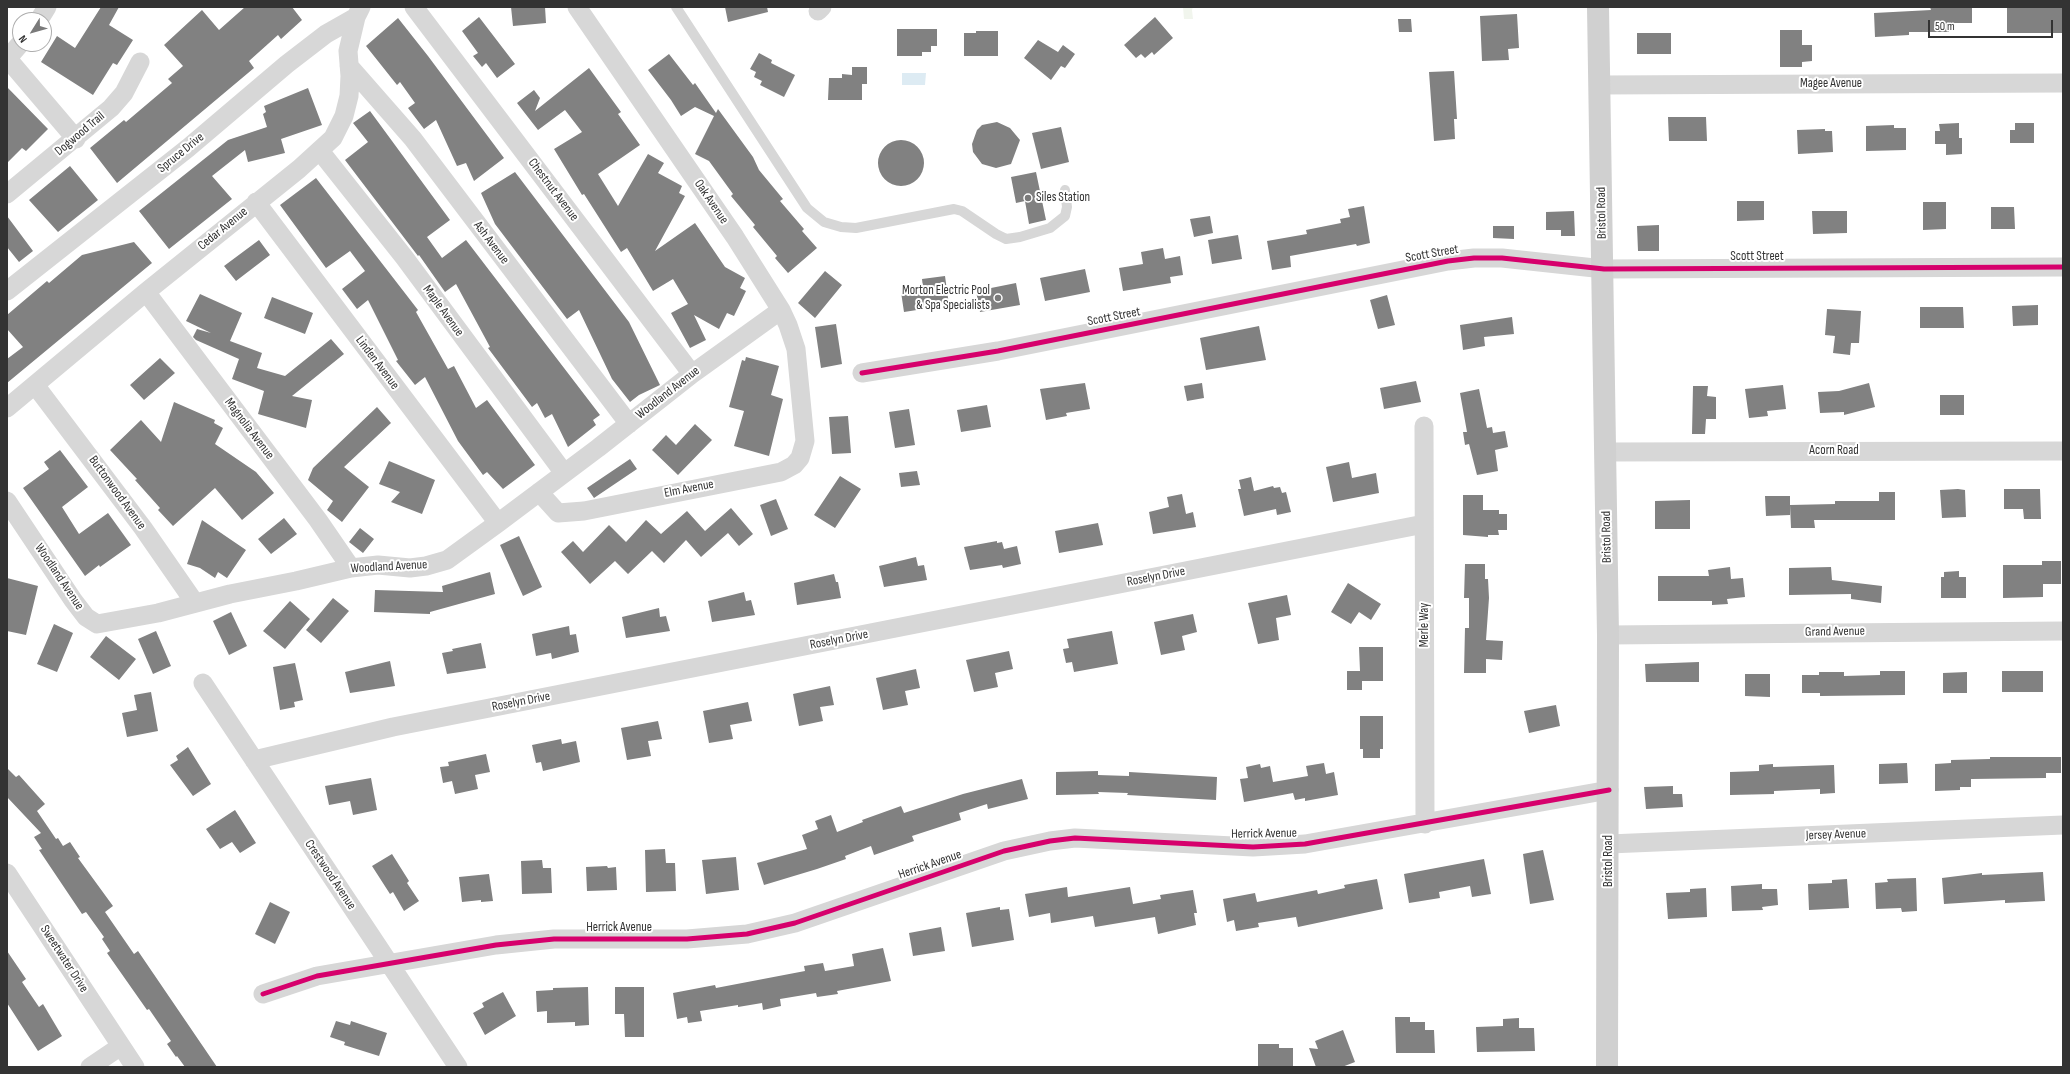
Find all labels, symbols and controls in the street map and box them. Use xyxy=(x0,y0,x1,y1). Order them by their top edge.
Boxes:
north arrow xyxy=(12,12,52,52)
scale bar xyxy=(1930,12,2055,38)
text: 50 m xyxy=(1935,19,1955,34)
text: N xyxy=(16,33,30,45)
street label: Magee Avenue xyxy=(1800,76,1862,92)
street label: Dogwood Trail xyxy=(52,109,108,159)
street label: Spruce Drive xyxy=(155,130,207,176)
street label: Chestnut Avenue xyxy=(524,156,582,224)
street label: Oak Avenue xyxy=(691,177,731,227)
street label: Bristol Road xyxy=(1594,187,1610,239)
place label: Siles Station xyxy=(1036,190,1090,206)
marker: Siles Station xyxy=(1023,193,1033,203)
street label: Cedar Avenue xyxy=(195,204,251,254)
street label: Ash Avenue xyxy=(470,218,512,268)
street label: Scott Street xyxy=(1404,242,1460,266)
street label: Scott Street xyxy=(1730,249,1784,265)
street label: Maple Avenue xyxy=(419,282,467,340)
place label: Morton Electric Pool & Spa Specialists xyxy=(902,283,990,314)
marker: Morton Electric Pool & Spa Specialists xyxy=(993,293,1003,303)
street label: Scott Street xyxy=(1086,304,1142,330)
street label: Linden Avenue xyxy=(352,333,402,393)
street label: Woodland Avenue xyxy=(633,363,703,423)
street label: Magnolia Avenue xyxy=(221,395,277,463)
street label: Acorn Road xyxy=(1809,443,1859,459)
street label: Buttonwood Avenue xyxy=(85,453,149,533)
street label: Elm Avenue xyxy=(663,477,715,501)
street label: Bristol Road xyxy=(1599,511,1615,563)
street label: Woodland Avenue xyxy=(31,541,87,613)
street label: Woodland Avenue xyxy=(350,557,428,577)
street label: Roselyn Drive xyxy=(1126,564,1186,590)
street label: Merle Way xyxy=(1417,603,1433,647)
street label: Grand Avenue xyxy=(1805,624,1865,640)
street label: Roselyn Drive xyxy=(809,627,869,653)
street label: Roselyn Drive xyxy=(491,689,551,715)
street label: Herrick Avenue xyxy=(1231,826,1297,842)
street label: Jersey Avenue xyxy=(1806,826,1866,844)
street label: Bristol Road xyxy=(1601,835,1617,887)
street label: Crestwood Avenue xyxy=(301,837,359,913)
street label: Herrick Avenue xyxy=(896,847,964,883)
street label: Herrick Avenue xyxy=(586,920,652,936)
street label: Sweetwater Drive xyxy=(37,923,91,995)

